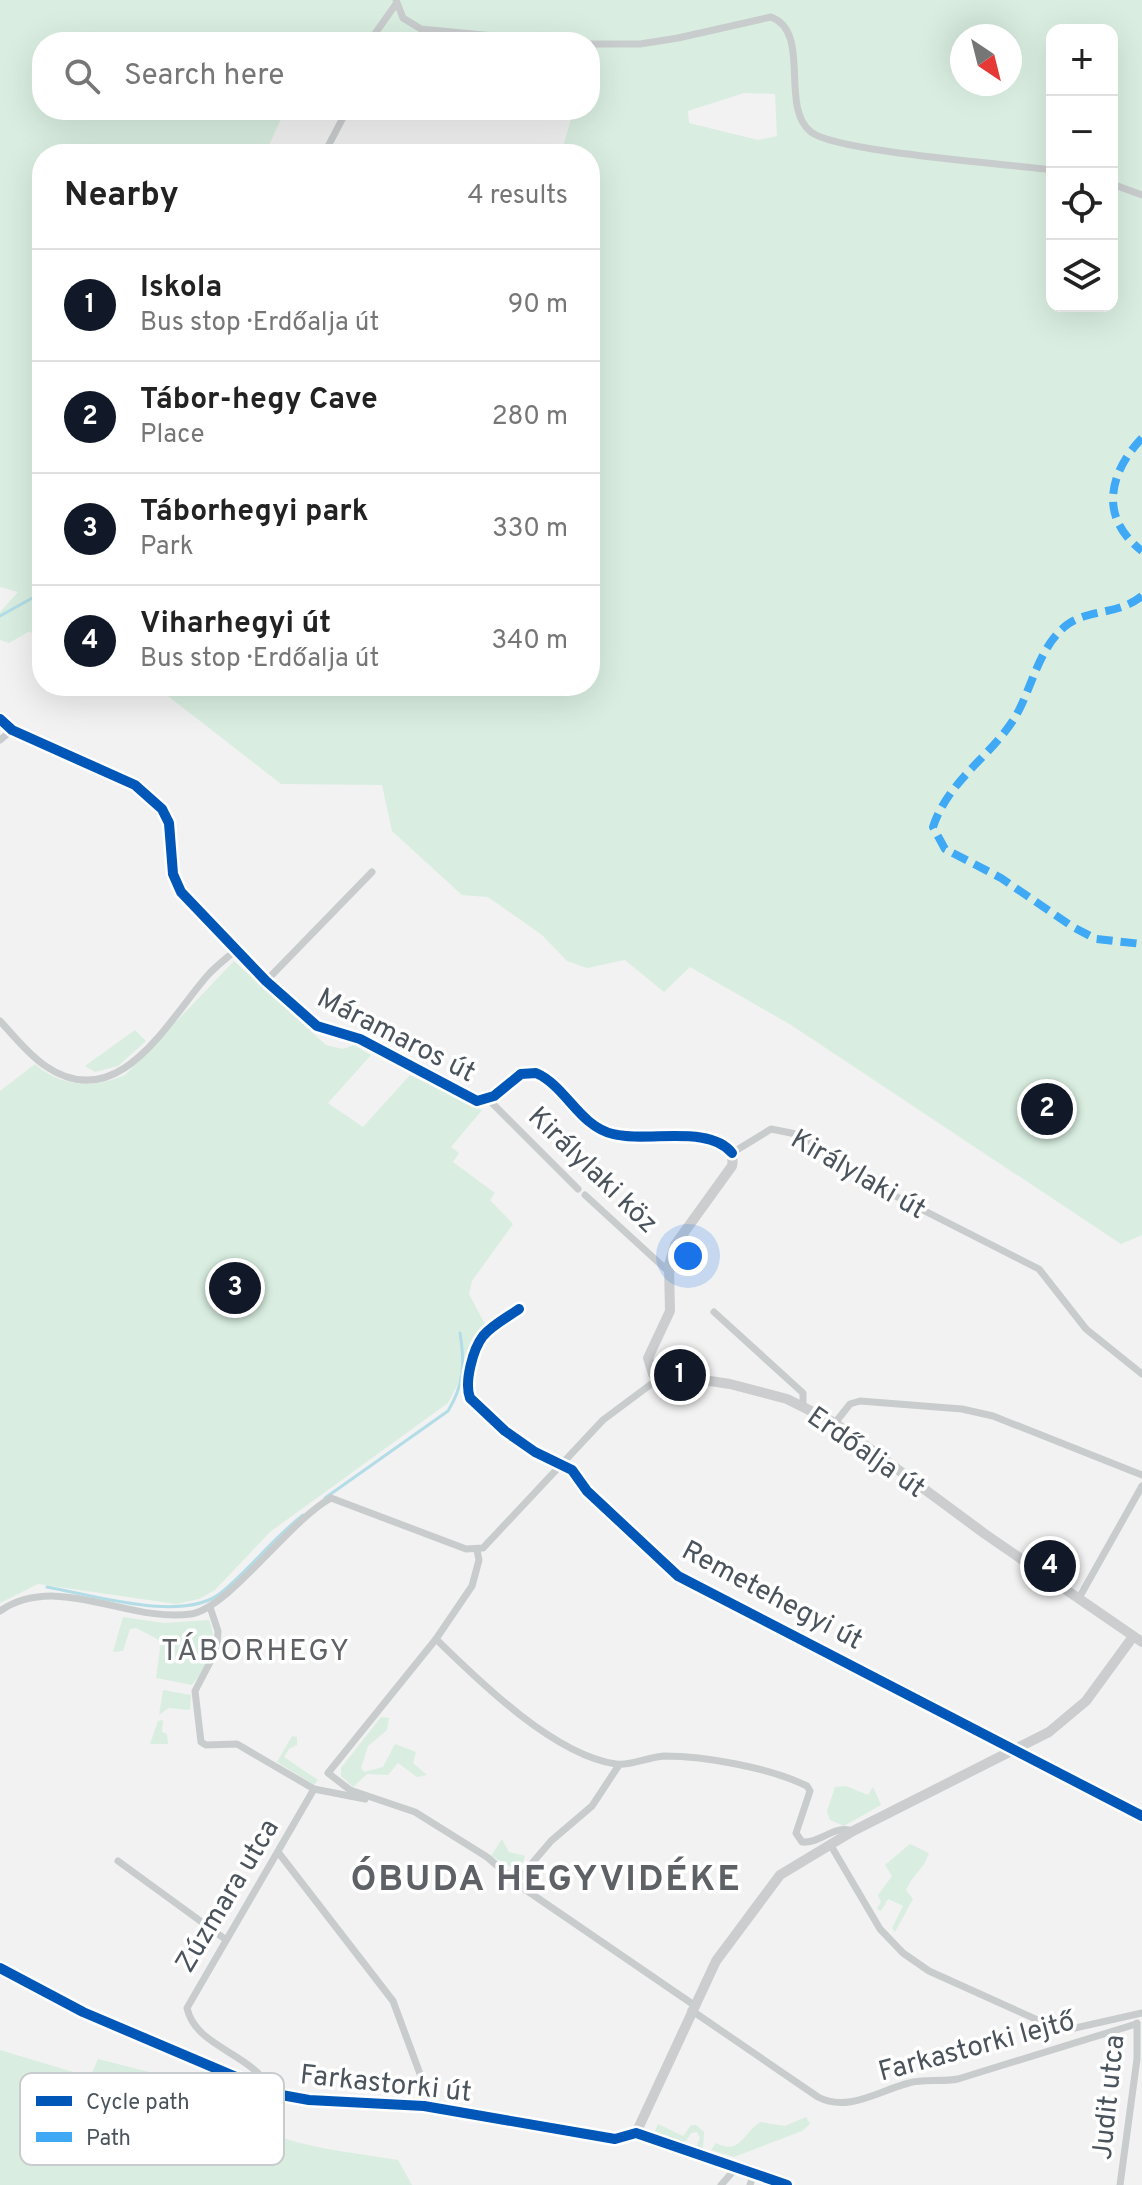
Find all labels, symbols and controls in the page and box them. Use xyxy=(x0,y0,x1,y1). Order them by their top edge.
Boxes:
north arrow xyxy=(950,24,1022,96)
map controls xyxy=(1046,24,1118,312)
button: + xyxy=(1046,24,1118,96)
search box xyxy=(32,32,600,120)
icon: search xyxy=(60,54,104,98)
text: Search here xyxy=(124,58,284,95)
button: − xyxy=(1046,96,1118,168)
button: locate xyxy=(1046,168,1118,240)
text: Nearby xyxy=(64,175,179,218)
text: 4 results xyxy=(467,180,568,213)
button: layers xyxy=(1046,240,1118,312)
text: Iskola xyxy=(140,270,222,307)
text: 1 xyxy=(85,289,95,322)
text: 90 m xyxy=(508,289,568,322)
text: Bus stop · Erdőalja út xyxy=(140,307,379,340)
text: Tábor-hegy Cave xyxy=(140,382,378,419)
text: 2 xyxy=(82,401,98,434)
text: 280 m xyxy=(492,401,568,434)
text: Place xyxy=(140,419,204,452)
text: Táborhegyi park xyxy=(140,494,368,531)
text: 3 xyxy=(82,513,98,546)
text: 330 m xyxy=(492,513,568,546)
text: Park xyxy=(140,531,194,564)
text: Viharhegyi út xyxy=(140,606,331,643)
text: 4 xyxy=(82,625,98,658)
text: 340 m xyxy=(491,625,568,658)
text: Bus stop · Erdőalja út xyxy=(140,643,379,676)
street label: Máramaros út xyxy=(310,981,481,1092)
pin: 2 xyxy=(1021,1079,1073,1139)
street label: Királylaki köz xyxy=(519,1100,665,1242)
street label: Királylaki út xyxy=(783,1122,932,1229)
your location xyxy=(668,1236,708,1276)
pin: 3 xyxy=(209,1258,261,1318)
pin: 1 xyxy=(654,1345,706,1405)
street label: Erdőalja út xyxy=(799,1400,931,1507)
street label: Remetehegyi út xyxy=(675,1534,868,1660)
pin: 4 xyxy=(1024,1536,1076,1596)
district label: TÁBORHEGY xyxy=(161,1632,351,1671)
street label: Zúzmara utca xyxy=(169,1813,289,1980)
district label: ÓBUDA HEGYVIDÉKE xyxy=(350,1856,742,1904)
street label: Farkastorki lejtő xyxy=(875,2004,1080,2091)
street label: Judit utca xyxy=(1086,2033,1134,2162)
street label: Farkastorki út xyxy=(298,2058,473,2112)
legend xyxy=(20,2073,284,2165)
text: Cycle path xyxy=(86,2090,190,2117)
text: Path xyxy=(86,2126,131,2153)

